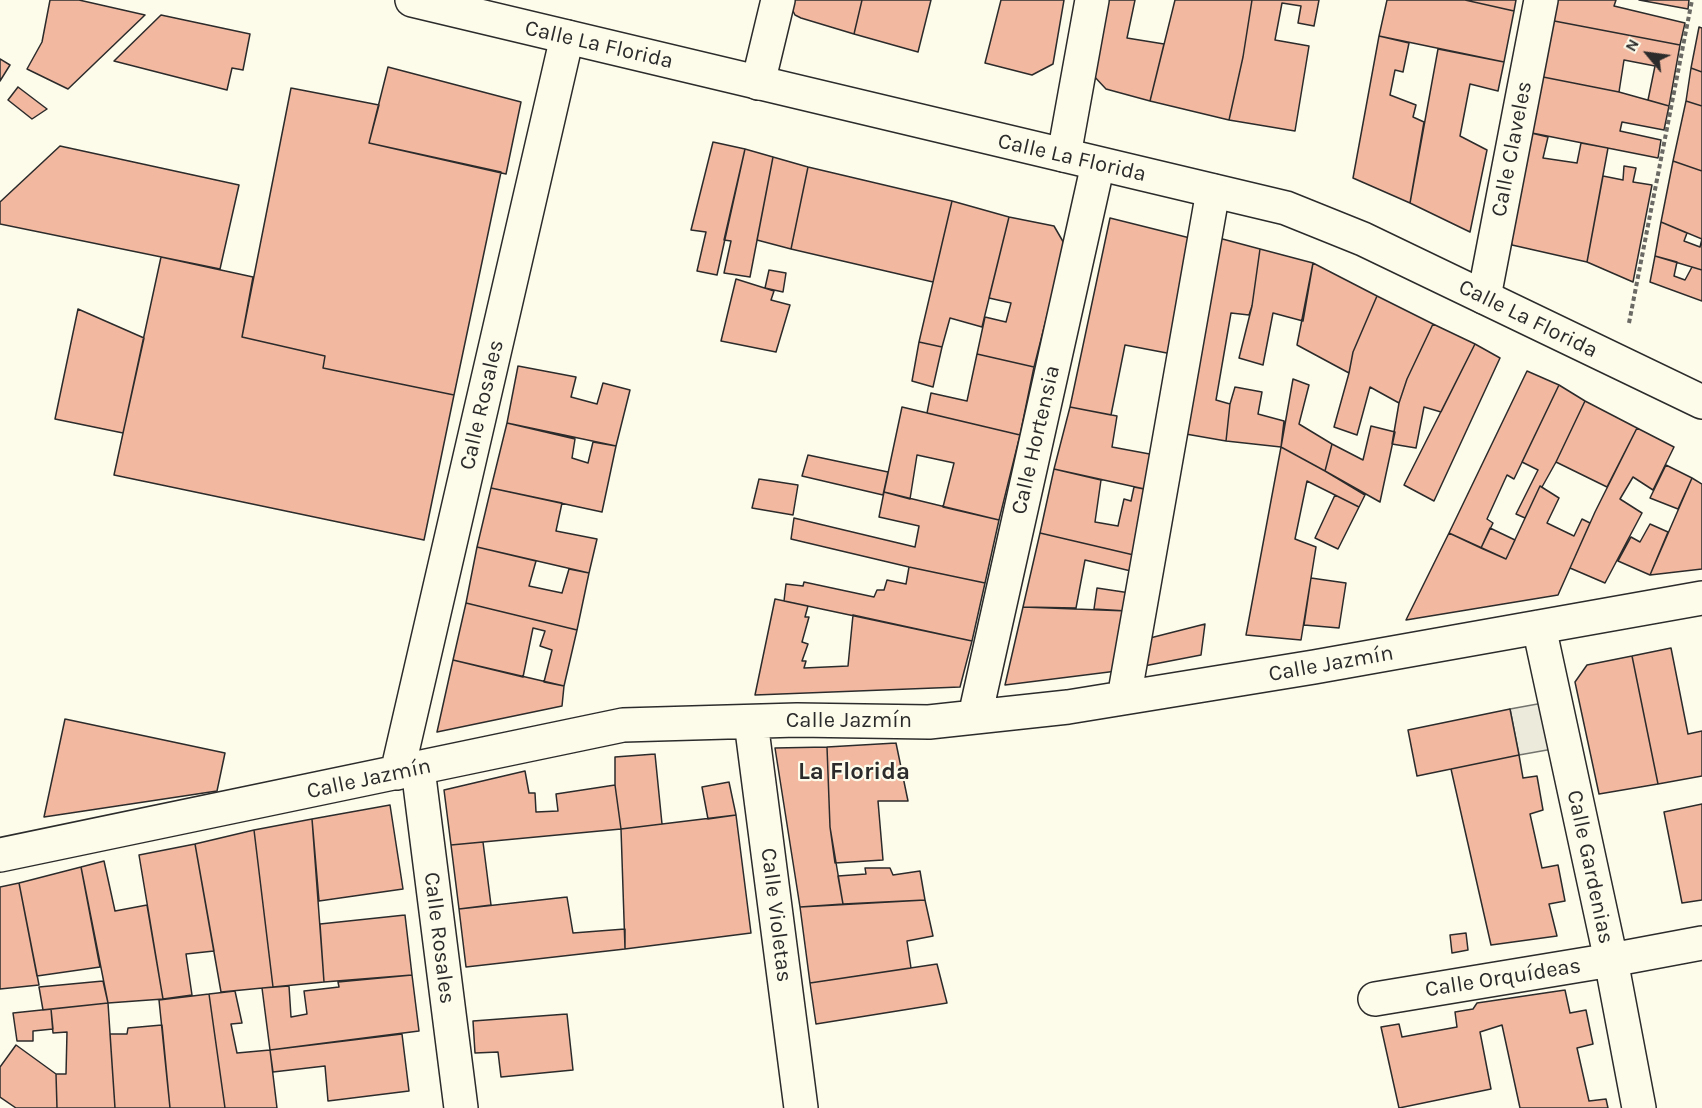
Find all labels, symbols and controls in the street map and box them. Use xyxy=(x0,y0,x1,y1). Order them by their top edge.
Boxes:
street label: Calle La Florida xyxy=(522,15,676,75)
north arrow xyxy=(1618,24,1678,84)
text: N xyxy=(1621,35,1643,55)
street label: Calle Claveles xyxy=(1486,79,1538,219)
street label: Calle La Florida xyxy=(995,128,1149,188)
street label: Calle La Florida xyxy=(1454,274,1602,364)
street label: Calle Rosales xyxy=(454,337,510,473)
street label: Calle Hortensia xyxy=(1006,363,1066,517)
street label: Calle Jazmín xyxy=(1267,640,1395,688)
street label: Calle Jazmín xyxy=(786,708,912,734)
street label: Calle Jazmín xyxy=(304,753,434,805)
district label: La Florida xyxy=(798,758,910,786)
street label: Calle Gardenias xyxy=(1561,788,1619,946)
street label: Calle Violetas xyxy=(755,846,797,984)
street label: Calle Rosales xyxy=(418,871,460,1005)
street label: Calle Orquídeas xyxy=(1423,953,1583,1003)

